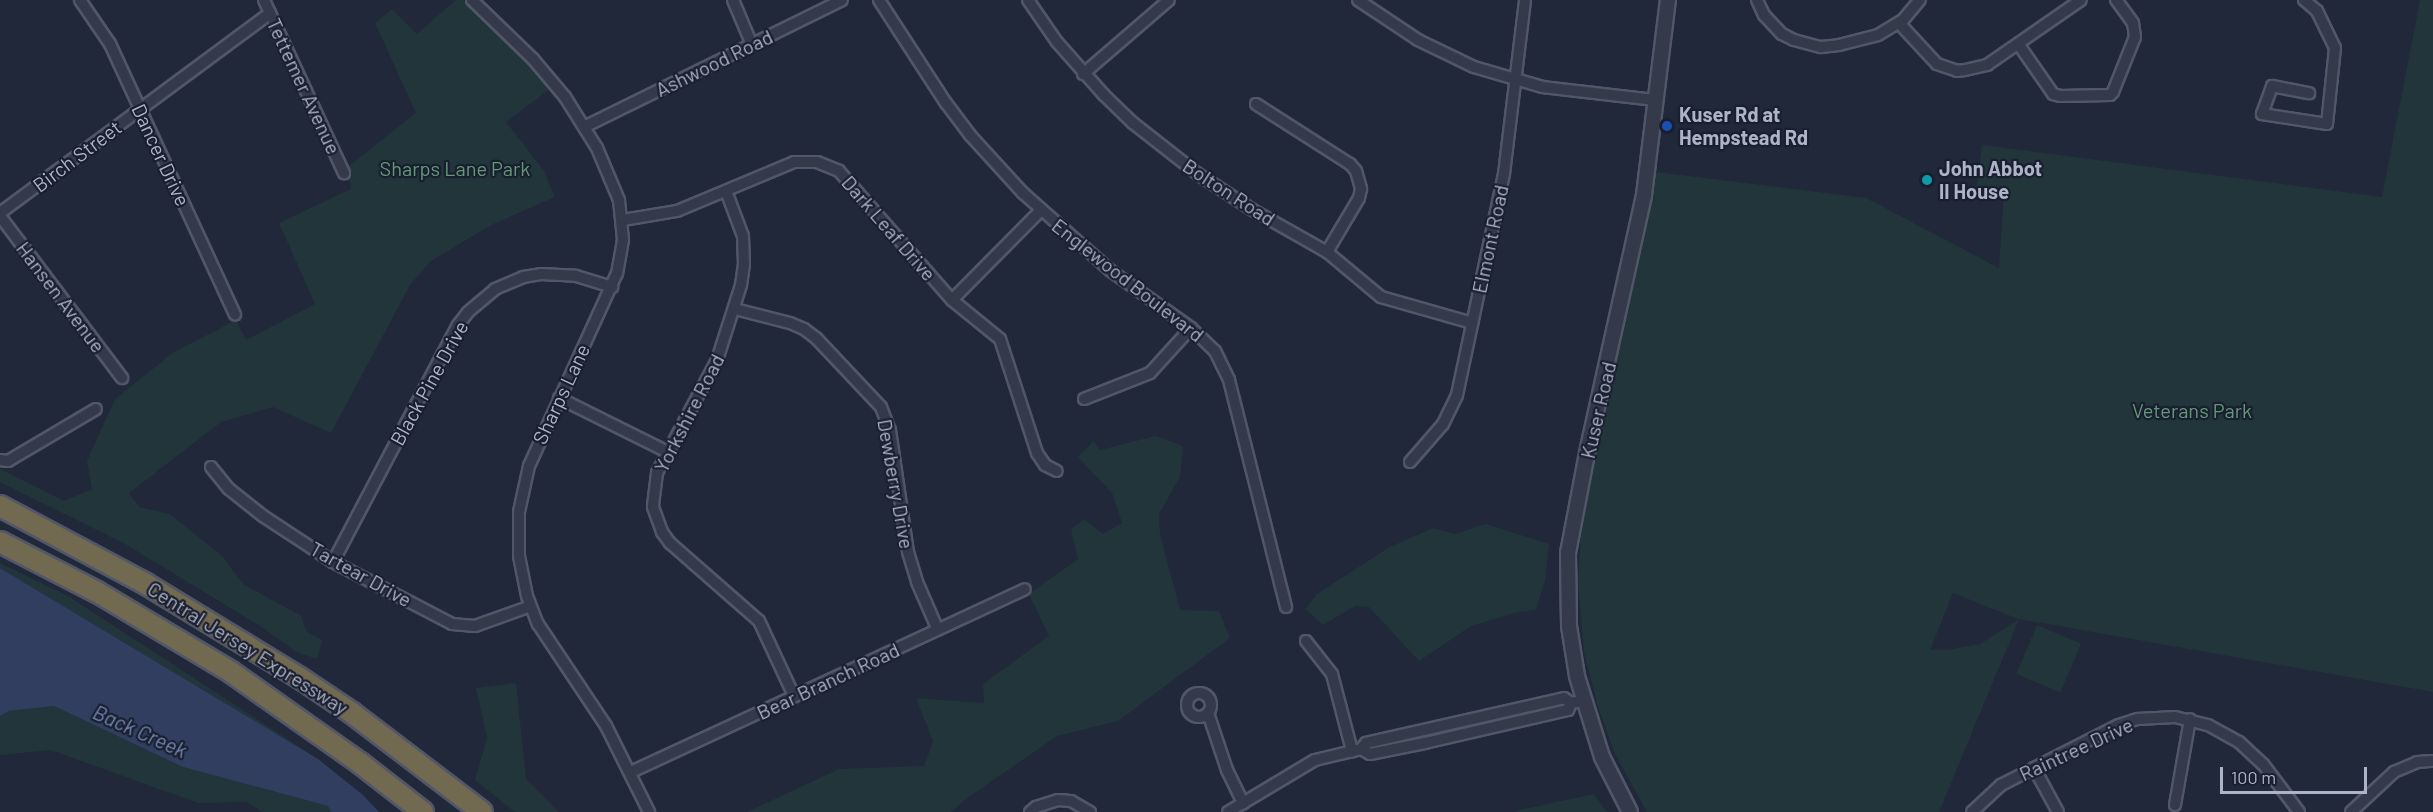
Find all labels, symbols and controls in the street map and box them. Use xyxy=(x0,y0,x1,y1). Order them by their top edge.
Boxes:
street label: Tettemer Avenue xyxy=(262,14,346,158)
street label: Ashwood Road xyxy=(651,24,777,102)
street label: Dancer Drive xyxy=(127,100,195,210)
place label: Kuser Rd at Hempstead Rd xyxy=(1679,102,1808,149)
street label: Birch Street xyxy=(28,115,126,197)
marker: Kuser Rd at Hempstead Rd xyxy=(1660,119,1674,133)
street label: Bolton Road xyxy=(1178,153,1280,231)
park label: Sharps Lane Park xyxy=(380,156,530,180)
place label: John Abbot II House xyxy=(1939,156,2042,203)
street label: Dark Leaf Drive xyxy=(837,171,941,285)
marker: John Abbot II House xyxy=(1920,173,1934,187)
street label: Elmont Road xyxy=(1467,183,1513,295)
street label: Englewood Boulevard xyxy=(1047,213,1209,347)
street label: Hansen Avenue xyxy=(11,237,111,357)
street label: Black Pine Drive xyxy=(385,317,473,449)
street label: Sharps Lane xyxy=(527,340,595,448)
street label: Yorkshire Road xyxy=(649,350,729,476)
street label: Kuser Road xyxy=(1575,359,1621,461)
park label: Veterans Park xyxy=(2132,398,2252,422)
street label: Dewberry Drive xyxy=(873,417,919,551)
street label: Tartear Drive xyxy=(306,536,416,612)
street label: Central Jersey Expressway xyxy=(143,576,353,720)
street label: Bear Branch Road xyxy=(753,637,903,725)
water label: Back Creek xyxy=(89,699,191,763)
street label: Raintree Drive xyxy=(2015,712,2137,786)
scale bar xyxy=(2223,755,2370,793)
text: 100 m xyxy=(2231,766,2276,788)

